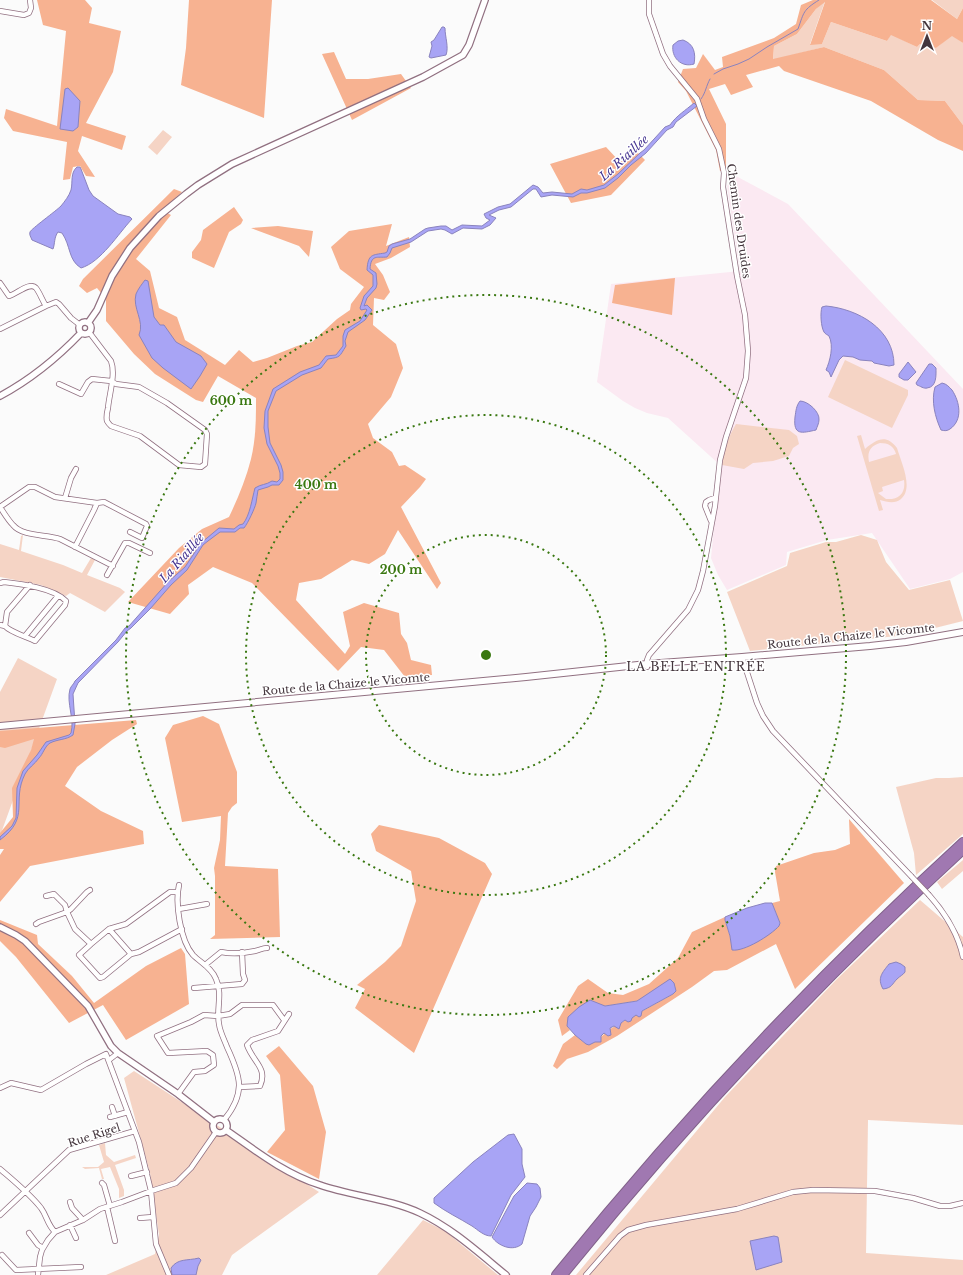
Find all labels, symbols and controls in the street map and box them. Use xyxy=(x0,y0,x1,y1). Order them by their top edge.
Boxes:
north arrow xyxy=(907,16,947,56)
text: N xyxy=(922,19,933,33)
water label: La Riaillée xyxy=(595,131,652,184)
street label: Chemin des Druides xyxy=(724,163,754,279)
text: 600 m xyxy=(210,393,253,408)
text: 400 m xyxy=(295,477,338,492)
water label: La Riaillée xyxy=(155,529,208,586)
text: 200 m xyxy=(380,562,423,577)
street label: Route de la Chaize le Vicomte xyxy=(767,620,935,652)
centre of rings xyxy=(479,648,493,662)
district label: LA BELLE ENTRÉE xyxy=(626,658,766,674)
street label: Route de la Chaize le Vicomte xyxy=(262,670,430,698)
street label: Rue Rigel xyxy=(66,1120,122,1150)

